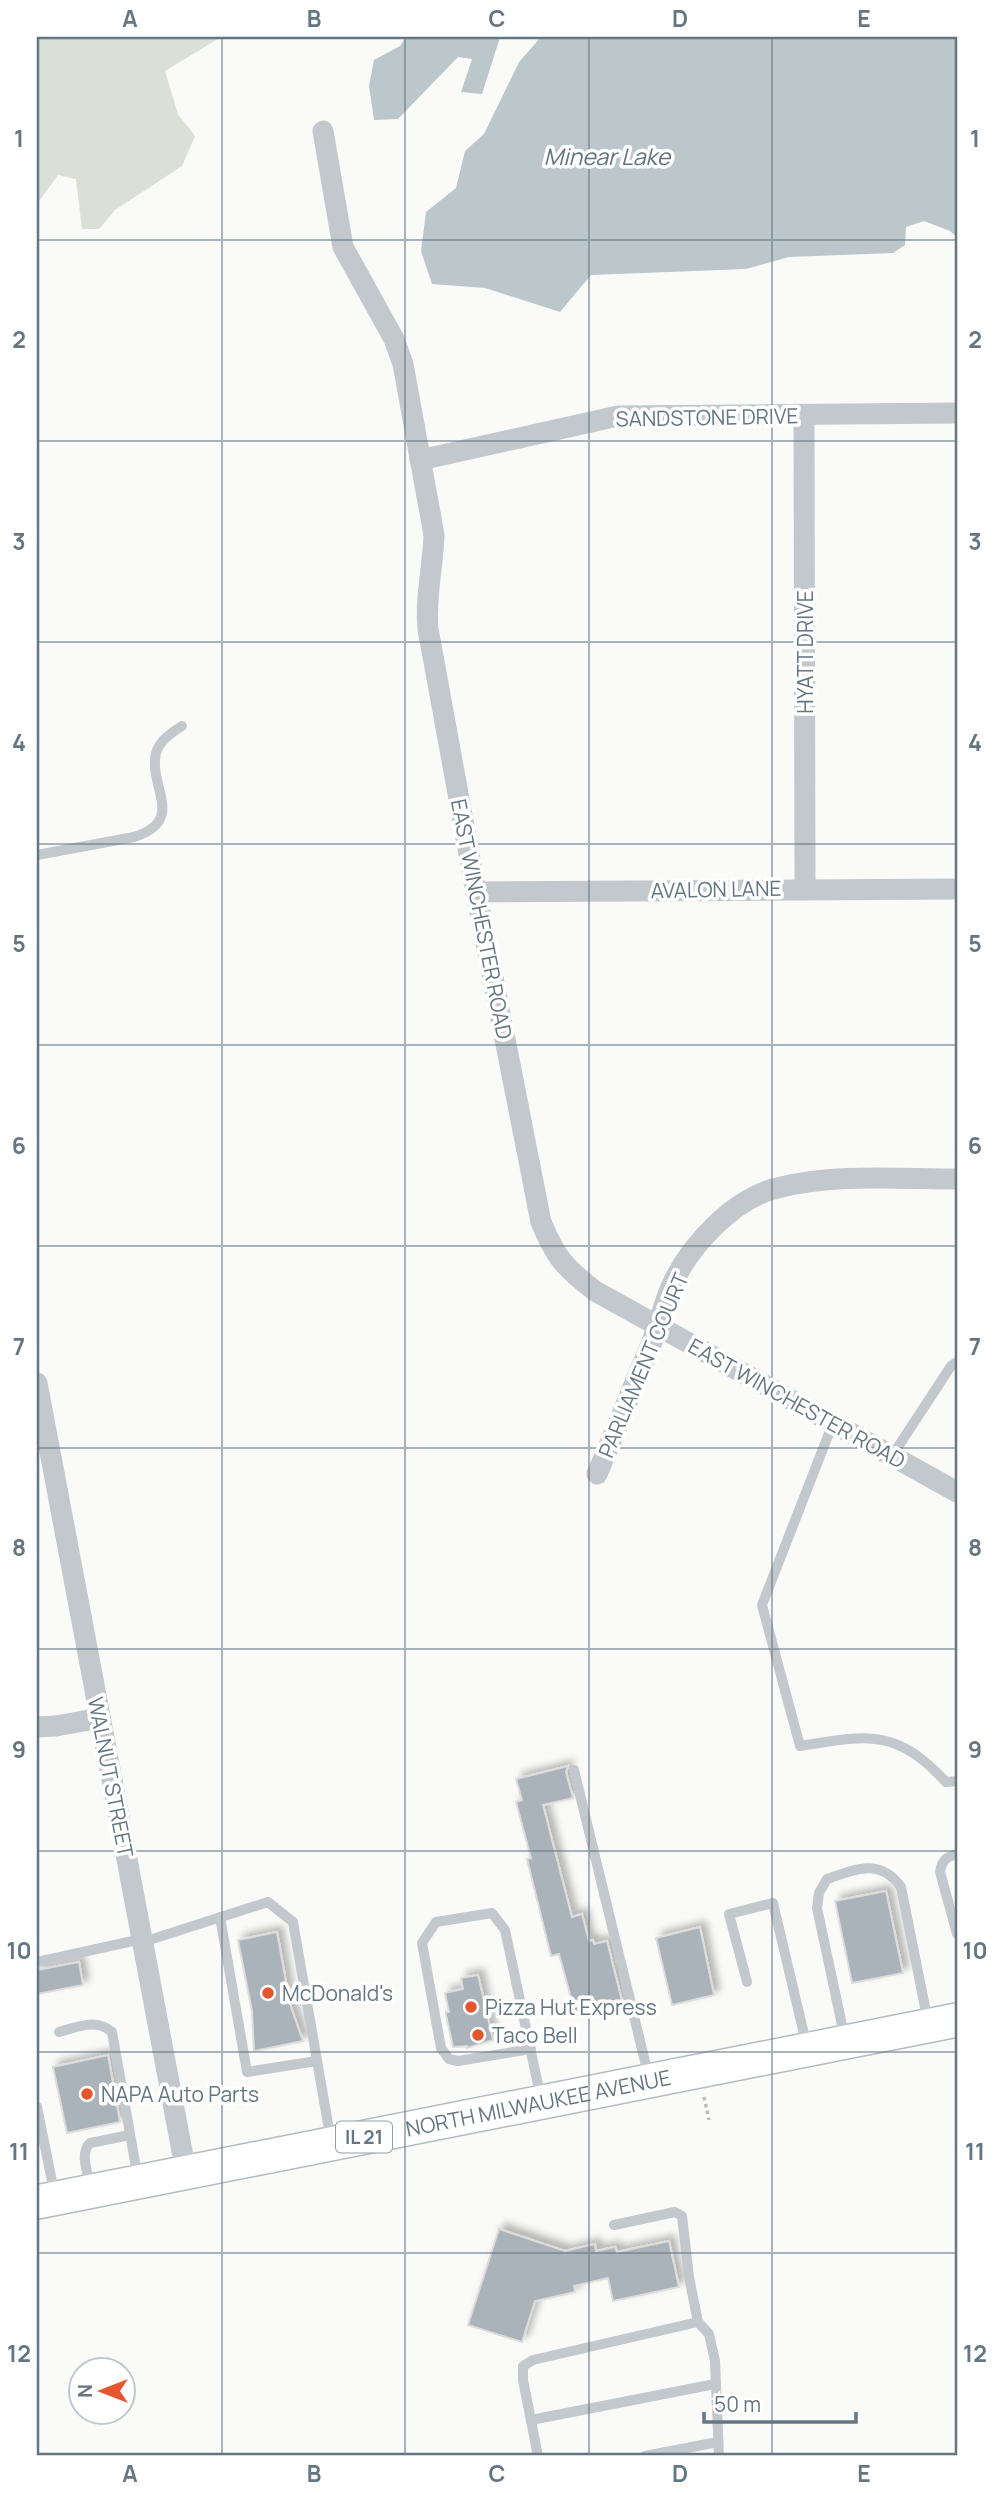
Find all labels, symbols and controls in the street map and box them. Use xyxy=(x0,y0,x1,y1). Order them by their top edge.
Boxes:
text: A xyxy=(122,2,138,34)
text: B xyxy=(307,2,321,34)
text: C xyxy=(489,2,506,34)
text: D xyxy=(672,2,688,34)
text: E xyxy=(857,2,871,34)
text: 1 xyxy=(14,122,24,154)
text: 1 xyxy=(970,122,980,154)
water label: Minear Lake xyxy=(544,140,672,172)
text: 2 xyxy=(12,323,26,355)
text: 2 xyxy=(968,323,982,355)
street label: SANDSTONE DRIVE xyxy=(615,401,799,433)
text: 3 xyxy=(12,525,26,557)
text: 3 xyxy=(968,525,982,557)
street label: HYATT DRIVE xyxy=(791,590,819,714)
text: 4 xyxy=(12,726,26,758)
text: 4 xyxy=(968,726,982,758)
street label: EAST WINCHESTER ROAD xyxy=(445,797,519,1041)
street label: AVALON LANE xyxy=(650,874,782,904)
text: 5 xyxy=(12,927,26,959)
text: 5 xyxy=(968,927,982,959)
text: 6 xyxy=(12,1129,26,1161)
text: 6 xyxy=(968,1129,982,1161)
street label: PARLIAMENT COURT xyxy=(591,1268,695,1462)
text: 7 xyxy=(13,1330,25,1362)
text: 7 xyxy=(969,1330,981,1362)
street label: EAST WINCHESTER ROAD xyxy=(684,1332,910,1474)
text: 8 xyxy=(12,1531,26,1563)
text: 8 xyxy=(968,1531,982,1563)
street label: WALNUT STREET xyxy=(82,1695,140,1860)
text: 9 xyxy=(12,1733,26,1765)
text: 9 xyxy=(968,1733,982,1765)
text: 10 xyxy=(6,1934,32,1966)
text: 10 xyxy=(962,1934,988,1966)
place label: McDonald's xyxy=(282,1979,393,2007)
marker: McDonald's xyxy=(260,1985,276,2001)
place label: Pizza Hut Express xyxy=(485,1993,657,2021)
marker: Pizza Hut Express xyxy=(463,1999,479,2015)
place label: Taco Bell xyxy=(492,2021,578,2049)
marker: Taco Bell xyxy=(470,2027,486,2043)
street label: NORTH MILWAUKEE AVENUE xyxy=(403,2063,673,2143)
place label: NAPA Auto Parts xyxy=(101,2080,259,2108)
marker: NAPA Auto Parts xyxy=(79,2086,95,2102)
road number: IL 21 xyxy=(336,2122,392,2152)
text: 11 xyxy=(9,2135,29,2167)
text: 11 xyxy=(965,2135,985,2167)
text: 12 xyxy=(7,2337,31,2369)
text: 12 xyxy=(963,2337,987,2369)
north arrow xyxy=(66,2356,136,2426)
scale bar xyxy=(704,2381,856,2425)
text: N xyxy=(72,2384,98,2398)
text: 50 m xyxy=(714,2390,761,2418)
text: A xyxy=(122,2457,138,2489)
text: B xyxy=(307,2457,321,2489)
text: C xyxy=(489,2457,506,2489)
text: D xyxy=(672,2457,688,2489)
text: E xyxy=(857,2457,871,2489)

